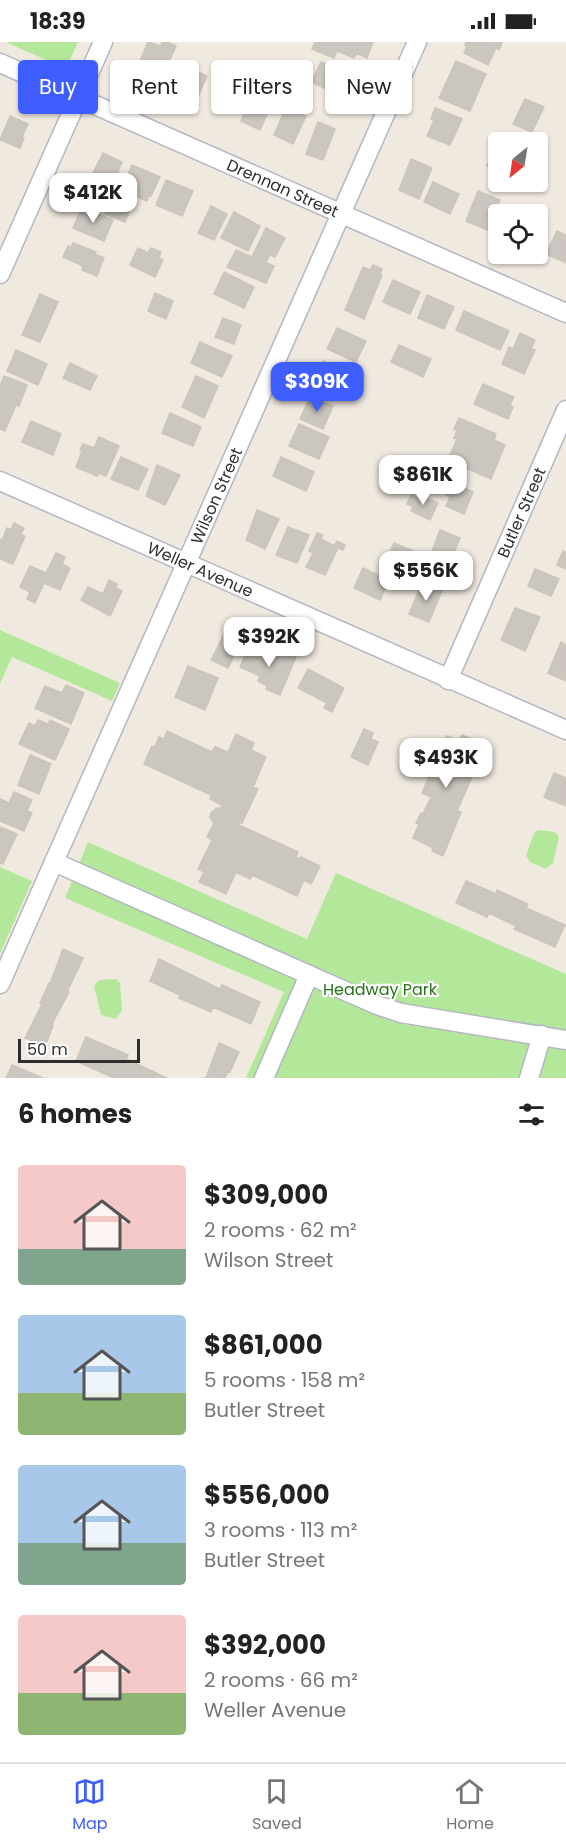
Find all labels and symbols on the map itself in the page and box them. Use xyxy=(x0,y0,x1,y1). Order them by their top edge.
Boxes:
north arrow xyxy=(488,132,548,192)
street label: Drennan Street xyxy=(223,154,342,223)
pin: $412K xyxy=(51,173,135,224)
pin: $309K xyxy=(275,362,359,413)
street label: Wilson Street xyxy=(185,444,248,548)
pin: $861K xyxy=(381,455,465,506)
street label: Butler Street xyxy=(492,463,552,562)
street label: Weller Avenue xyxy=(144,536,257,603)
pin: $556K xyxy=(384,551,468,602)
pin: $392K xyxy=(227,617,311,668)
pin: $493K xyxy=(404,738,488,789)
park label: Headway Park xyxy=(323,978,438,1001)
scale bar xyxy=(18,1036,140,1064)

